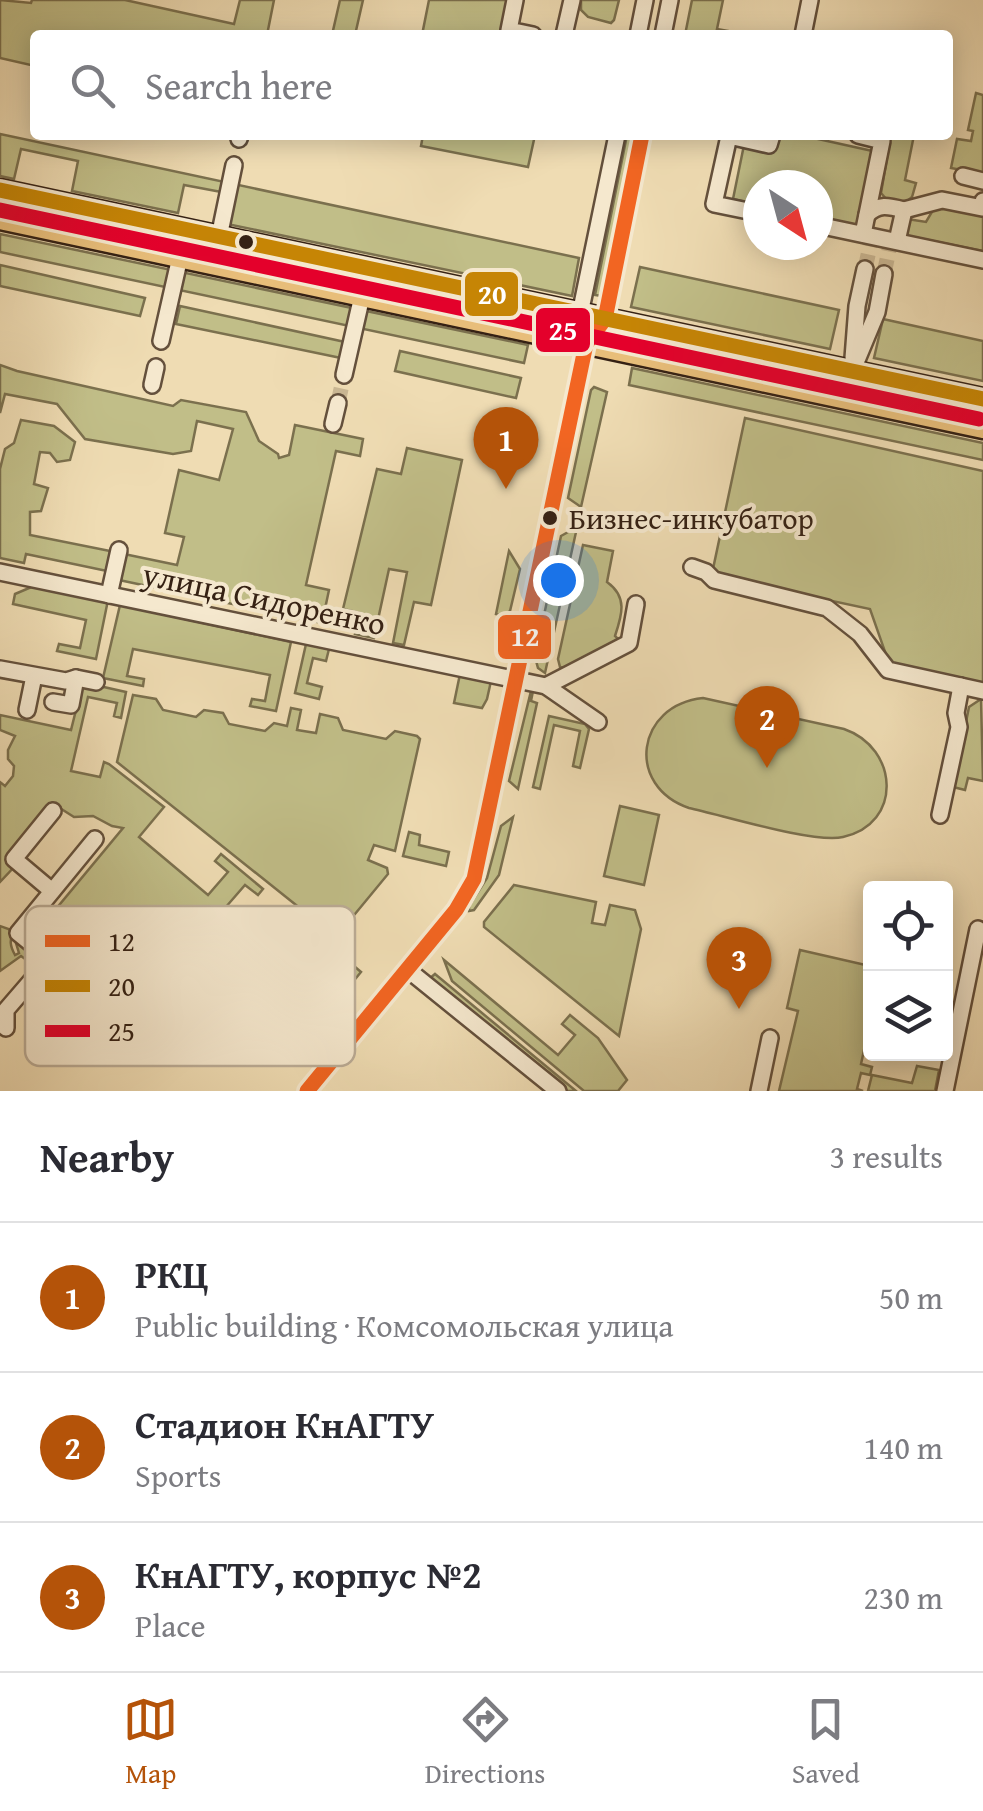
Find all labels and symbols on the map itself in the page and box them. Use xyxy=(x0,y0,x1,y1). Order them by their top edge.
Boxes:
north arrow xyxy=(743,170,833,260)
unlabelled marker xyxy=(236,232,256,252)
line badge: 20 xyxy=(463,270,520,318)
text: 20 xyxy=(477,273,507,314)
line badge: 25 xyxy=(534,306,592,354)
text: 25 xyxy=(548,309,578,350)
pin: 1 xyxy=(474,406,538,489)
place label: Бизнес-инкубатор xyxy=(569,496,814,540)
marker: Бизнес-инкубатор xyxy=(540,508,560,528)
street label: улица Сидоренко xyxy=(137,550,390,647)
your location xyxy=(533,555,584,606)
line badge: 12 xyxy=(496,613,553,661)
text: 12 xyxy=(510,615,540,656)
pin: 2 xyxy=(734,686,800,768)
legend xyxy=(25,906,355,1066)
text: 12 xyxy=(108,920,135,961)
pin: 3 xyxy=(706,926,772,1009)
text: 20 xyxy=(108,965,135,1006)
text: 25 xyxy=(108,1010,135,1051)

